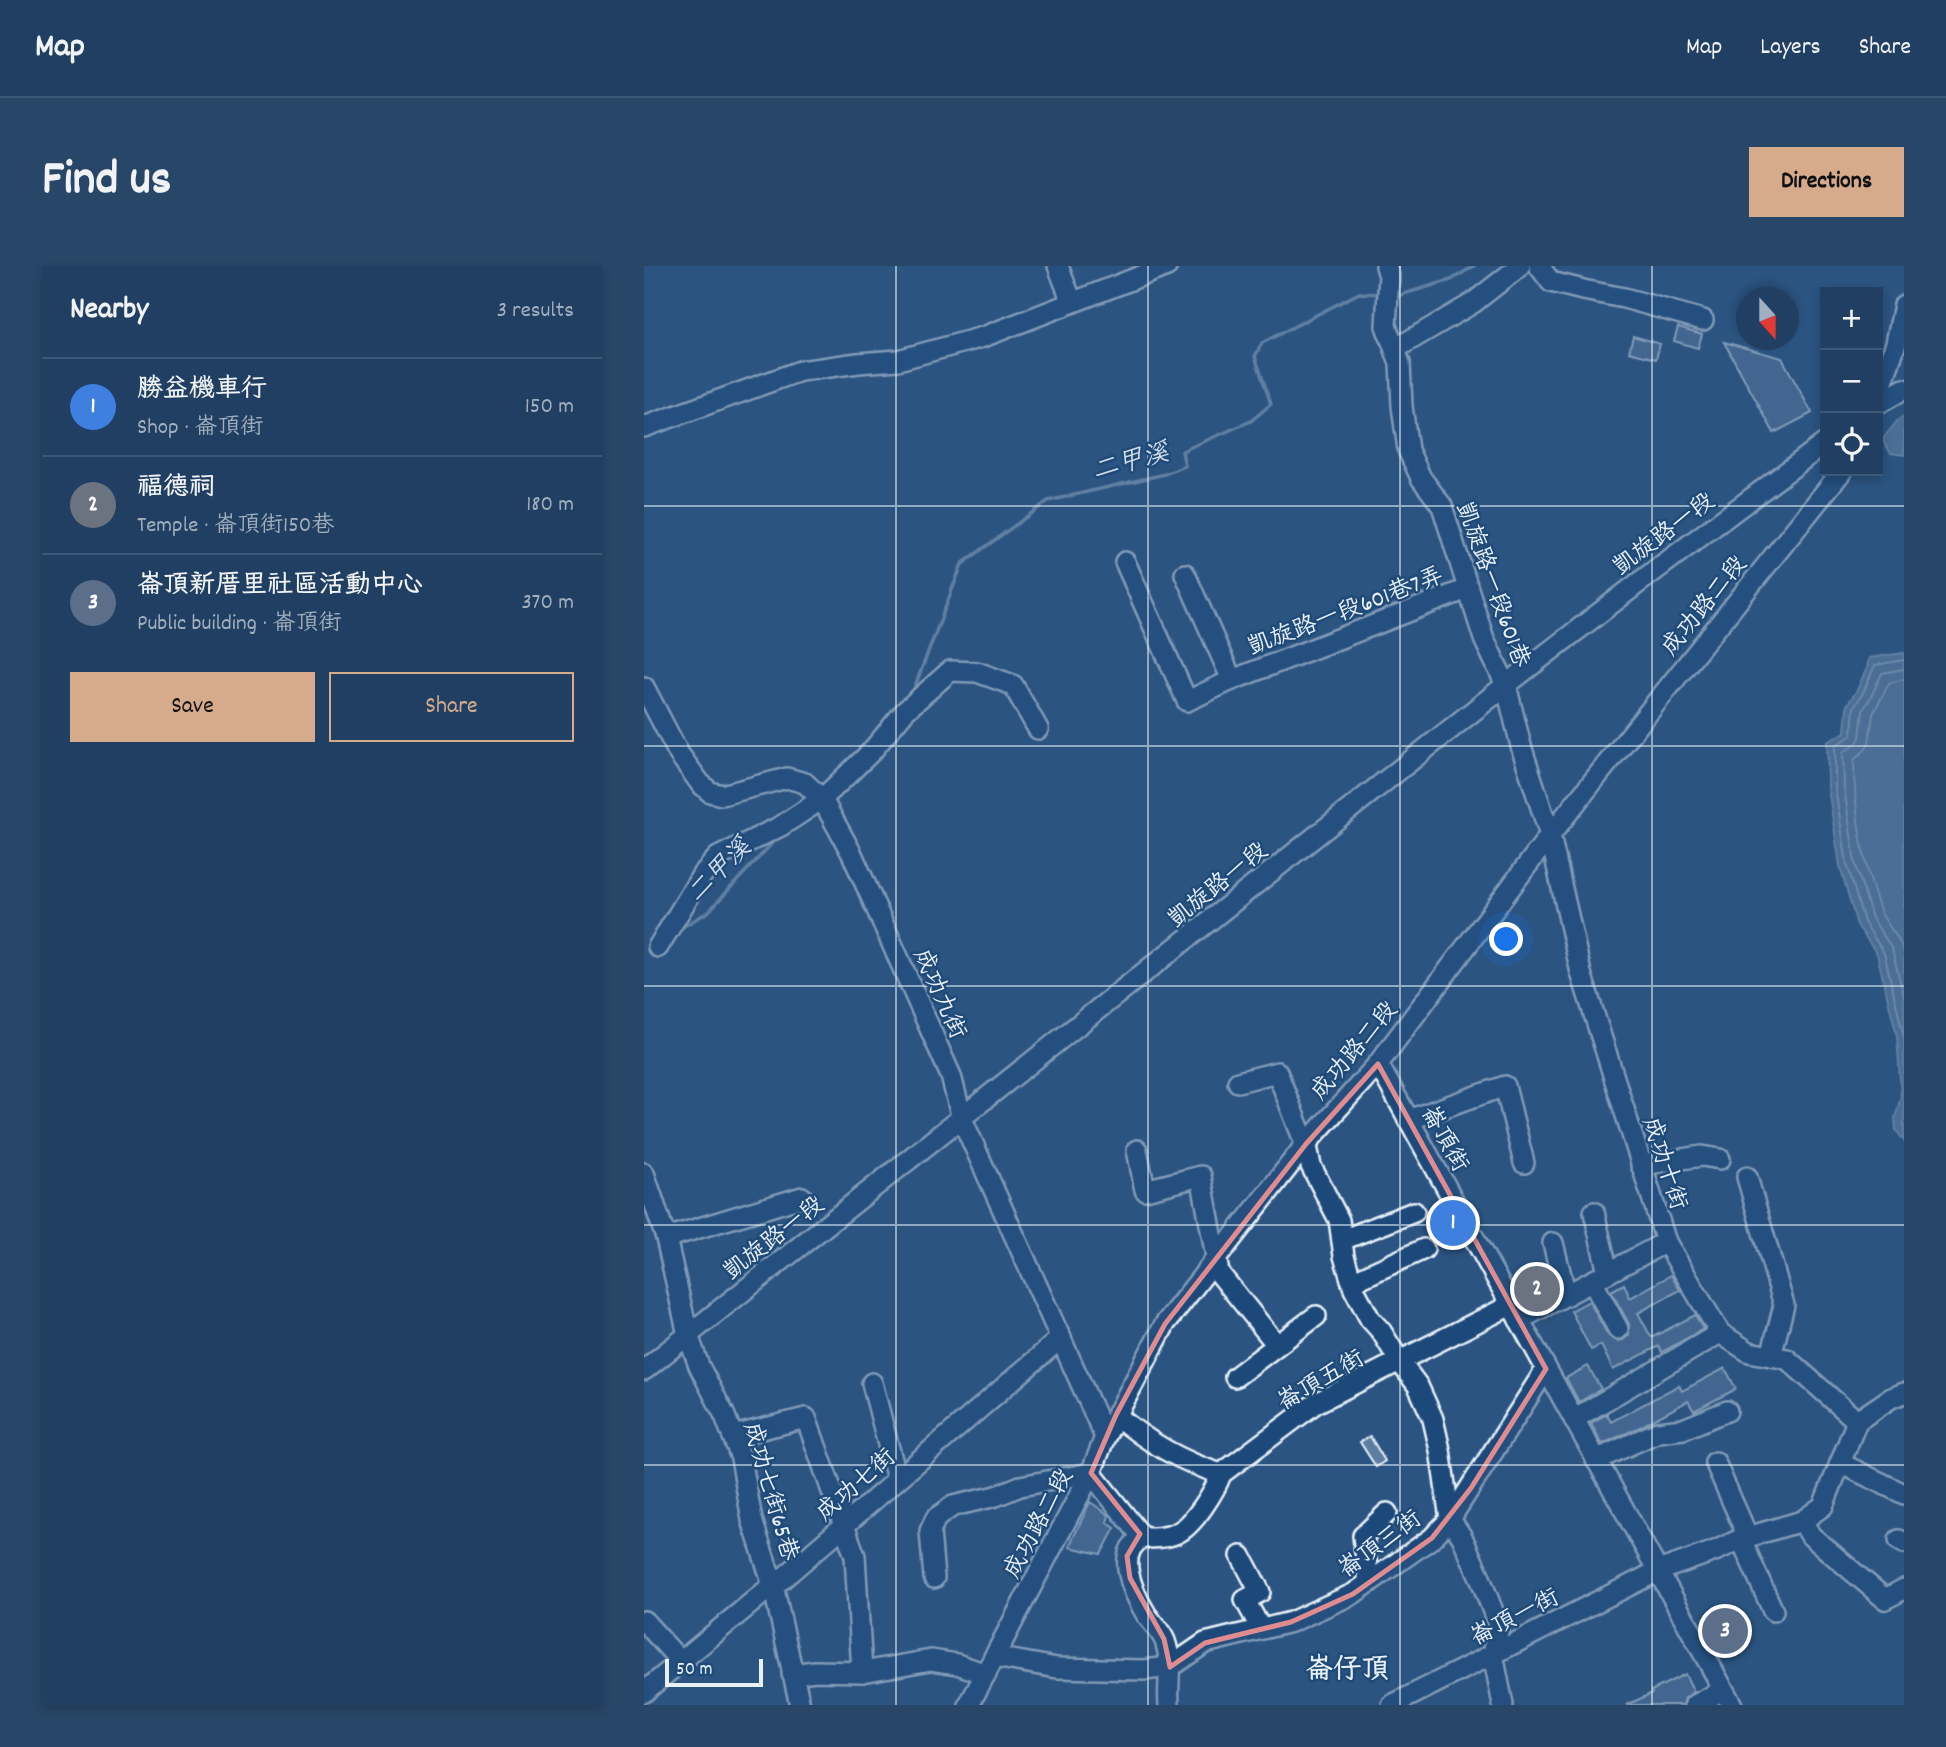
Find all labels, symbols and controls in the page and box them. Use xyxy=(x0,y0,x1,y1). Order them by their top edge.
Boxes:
text: Map xyxy=(35,25,85,72)
text: Map xyxy=(1686,31,1722,65)
text: Layers xyxy=(1760,31,1821,65)
text: Share xyxy=(1859,31,1911,65)
text: Find us xyxy=(42,147,171,217)
button: Directions xyxy=(1749,147,1904,217)
north arrow xyxy=(1736,287,1799,350)
map controls xyxy=(1820,287,1883,476)
button: + xyxy=(1820,287,1883,350)
text: Nearby xyxy=(70,290,148,333)
text: 3 results xyxy=(497,295,574,328)
button: − xyxy=(1820,350,1883,413)
text: 勝益機車行 xyxy=(137,372,267,409)
text: 1 xyxy=(90,391,96,424)
text: 150 m xyxy=(525,391,574,424)
text: Shop · 崙頂街 xyxy=(137,412,263,445)
button: locate xyxy=(1820,413,1883,476)
water label: 二甲溪 xyxy=(1088,435,1175,491)
text: 福德祠 xyxy=(137,470,215,507)
street label: 凱旋路一段 xyxy=(1607,486,1723,585)
text: 2 xyxy=(88,489,98,522)
text: 180 m xyxy=(526,489,574,522)
street label: 凱旋路一段601巷 xyxy=(1445,497,1537,673)
text: Temple · 崙頂街150巷 xyxy=(137,510,334,543)
street label: 成功路二段 xyxy=(1654,550,1756,664)
street label: 凱旋路一段601巷7弄 xyxy=(1243,560,1449,666)
text: 崙頂新厝里社區活動中心 xyxy=(137,568,423,605)
text: 3 xyxy=(88,587,98,620)
text: 370 m xyxy=(521,587,574,620)
text: Public building · 崙頂街 xyxy=(137,608,342,641)
button: Save xyxy=(70,672,315,742)
button: Share xyxy=(329,672,574,742)
water label: 二甲溪 xyxy=(680,829,763,912)
street label: 凱旋路一段 xyxy=(1162,835,1276,937)
your location xyxy=(1489,922,1523,956)
street label: 成功九街 xyxy=(903,943,973,1045)
street label: 成功路二段 xyxy=(1304,995,1407,1109)
street label: 崙頂街 xyxy=(1411,1100,1476,1179)
street label: 成功十街 xyxy=(1632,1113,1694,1215)
street label: 凱旋路一段 xyxy=(717,1189,833,1290)
pin: 1 xyxy=(1430,1197,1476,1249)
pin: 2 xyxy=(1514,1263,1560,1315)
street label: 崙頂五街 xyxy=(1271,1343,1372,1420)
street label: 成功七街65巷 xyxy=(733,1418,805,1565)
street label: 成功七街 xyxy=(810,1442,904,1531)
street label: 成功路二段 xyxy=(996,1463,1083,1585)
street label: 崙頂三街 xyxy=(1332,1503,1430,1587)
street label: 崙頂一街 xyxy=(1465,1582,1566,1656)
pin: 3 xyxy=(1702,1605,1748,1657)
district label: 崙仔頂 xyxy=(1305,1652,1389,1692)
scale bar xyxy=(665,1656,763,1688)
text: 50 m xyxy=(676,1657,713,1684)

